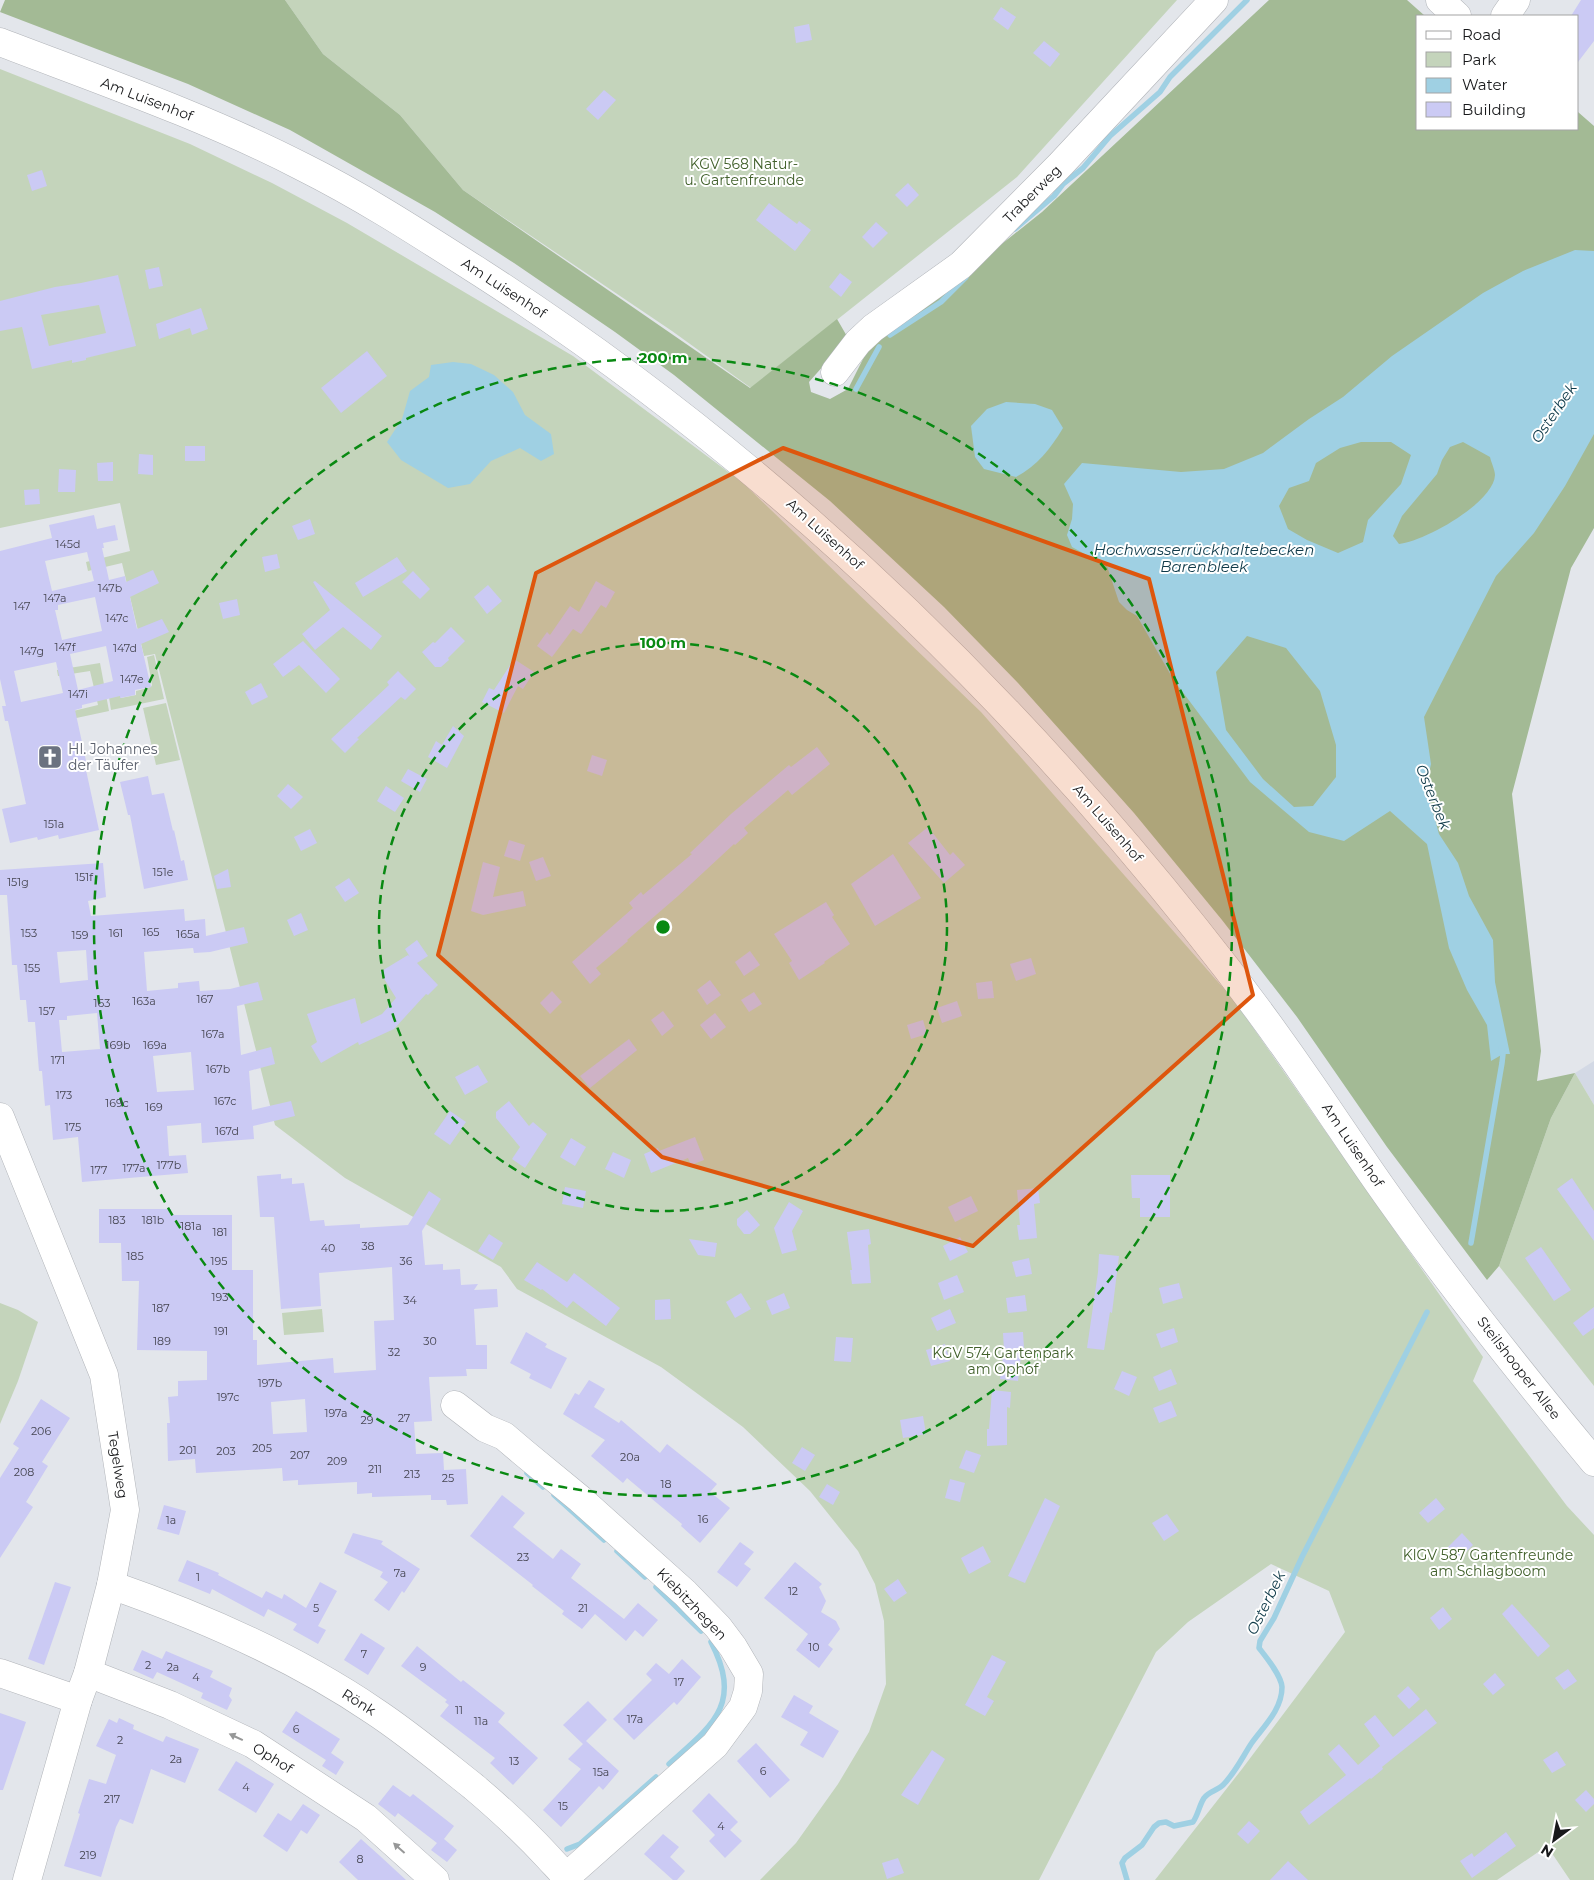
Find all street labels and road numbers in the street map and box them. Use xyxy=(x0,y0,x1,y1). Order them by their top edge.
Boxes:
street label: Am Luisenhof xyxy=(98,73,197,125)
street label: Traberweg xyxy=(999,161,1065,227)
street label: Am Luisenhof xyxy=(458,254,551,323)
street label: Am Luisenhof xyxy=(783,495,868,574)
street label: Am Luisenhof xyxy=(1069,780,1148,867)
street label: Am Luisenhof xyxy=(1318,1099,1388,1192)
street label: Steilshooper Allee xyxy=(1473,1313,1565,1423)
street label: Tegelweg xyxy=(104,1430,132,1500)
street label: Kiebitzhegen xyxy=(653,1564,731,1644)
street label: Rönk xyxy=(339,1685,380,1720)
street label: Ophof xyxy=(249,1739,298,1778)

